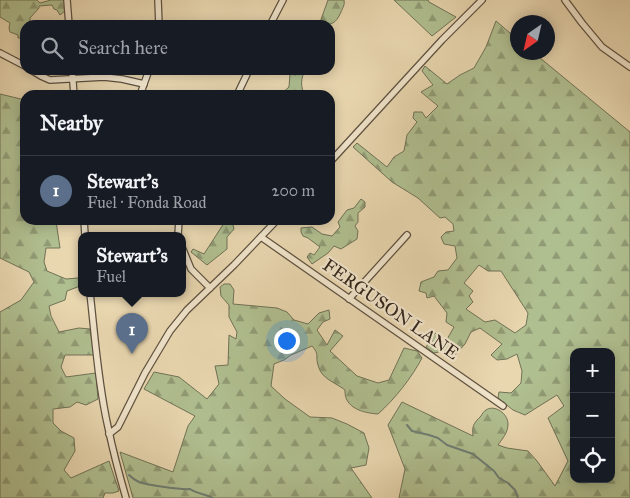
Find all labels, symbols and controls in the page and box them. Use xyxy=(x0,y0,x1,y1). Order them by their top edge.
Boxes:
north arrow xyxy=(510,15,555,60)
search box xyxy=(20,20,335,75)
icon: search xyxy=(38,34,66,62)
text: Search here xyxy=(78,36,168,59)
text: Nearby xyxy=(40,110,103,136)
text: Stewart's xyxy=(87,170,158,193)
text: 1 xyxy=(53,181,59,200)
text: 200 m xyxy=(272,181,315,200)
text: Fuel · Fonda Road xyxy=(87,193,206,212)
popup xyxy=(78,232,186,297)
text: Stewart's xyxy=(96,244,168,267)
street label: FERGUSON LANE xyxy=(319,254,463,364)
text: Fuel xyxy=(96,267,126,286)
pin: 1 xyxy=(116,313,148,354)
your location xyxy=(274,328,300,354)
map controls xyxy=(570,348,615,483)
button: + xyxy=(570,348,615,393)
button: − xyxy=(570,393,615,438)
button: locate xyxy=(570,438,615,483)

